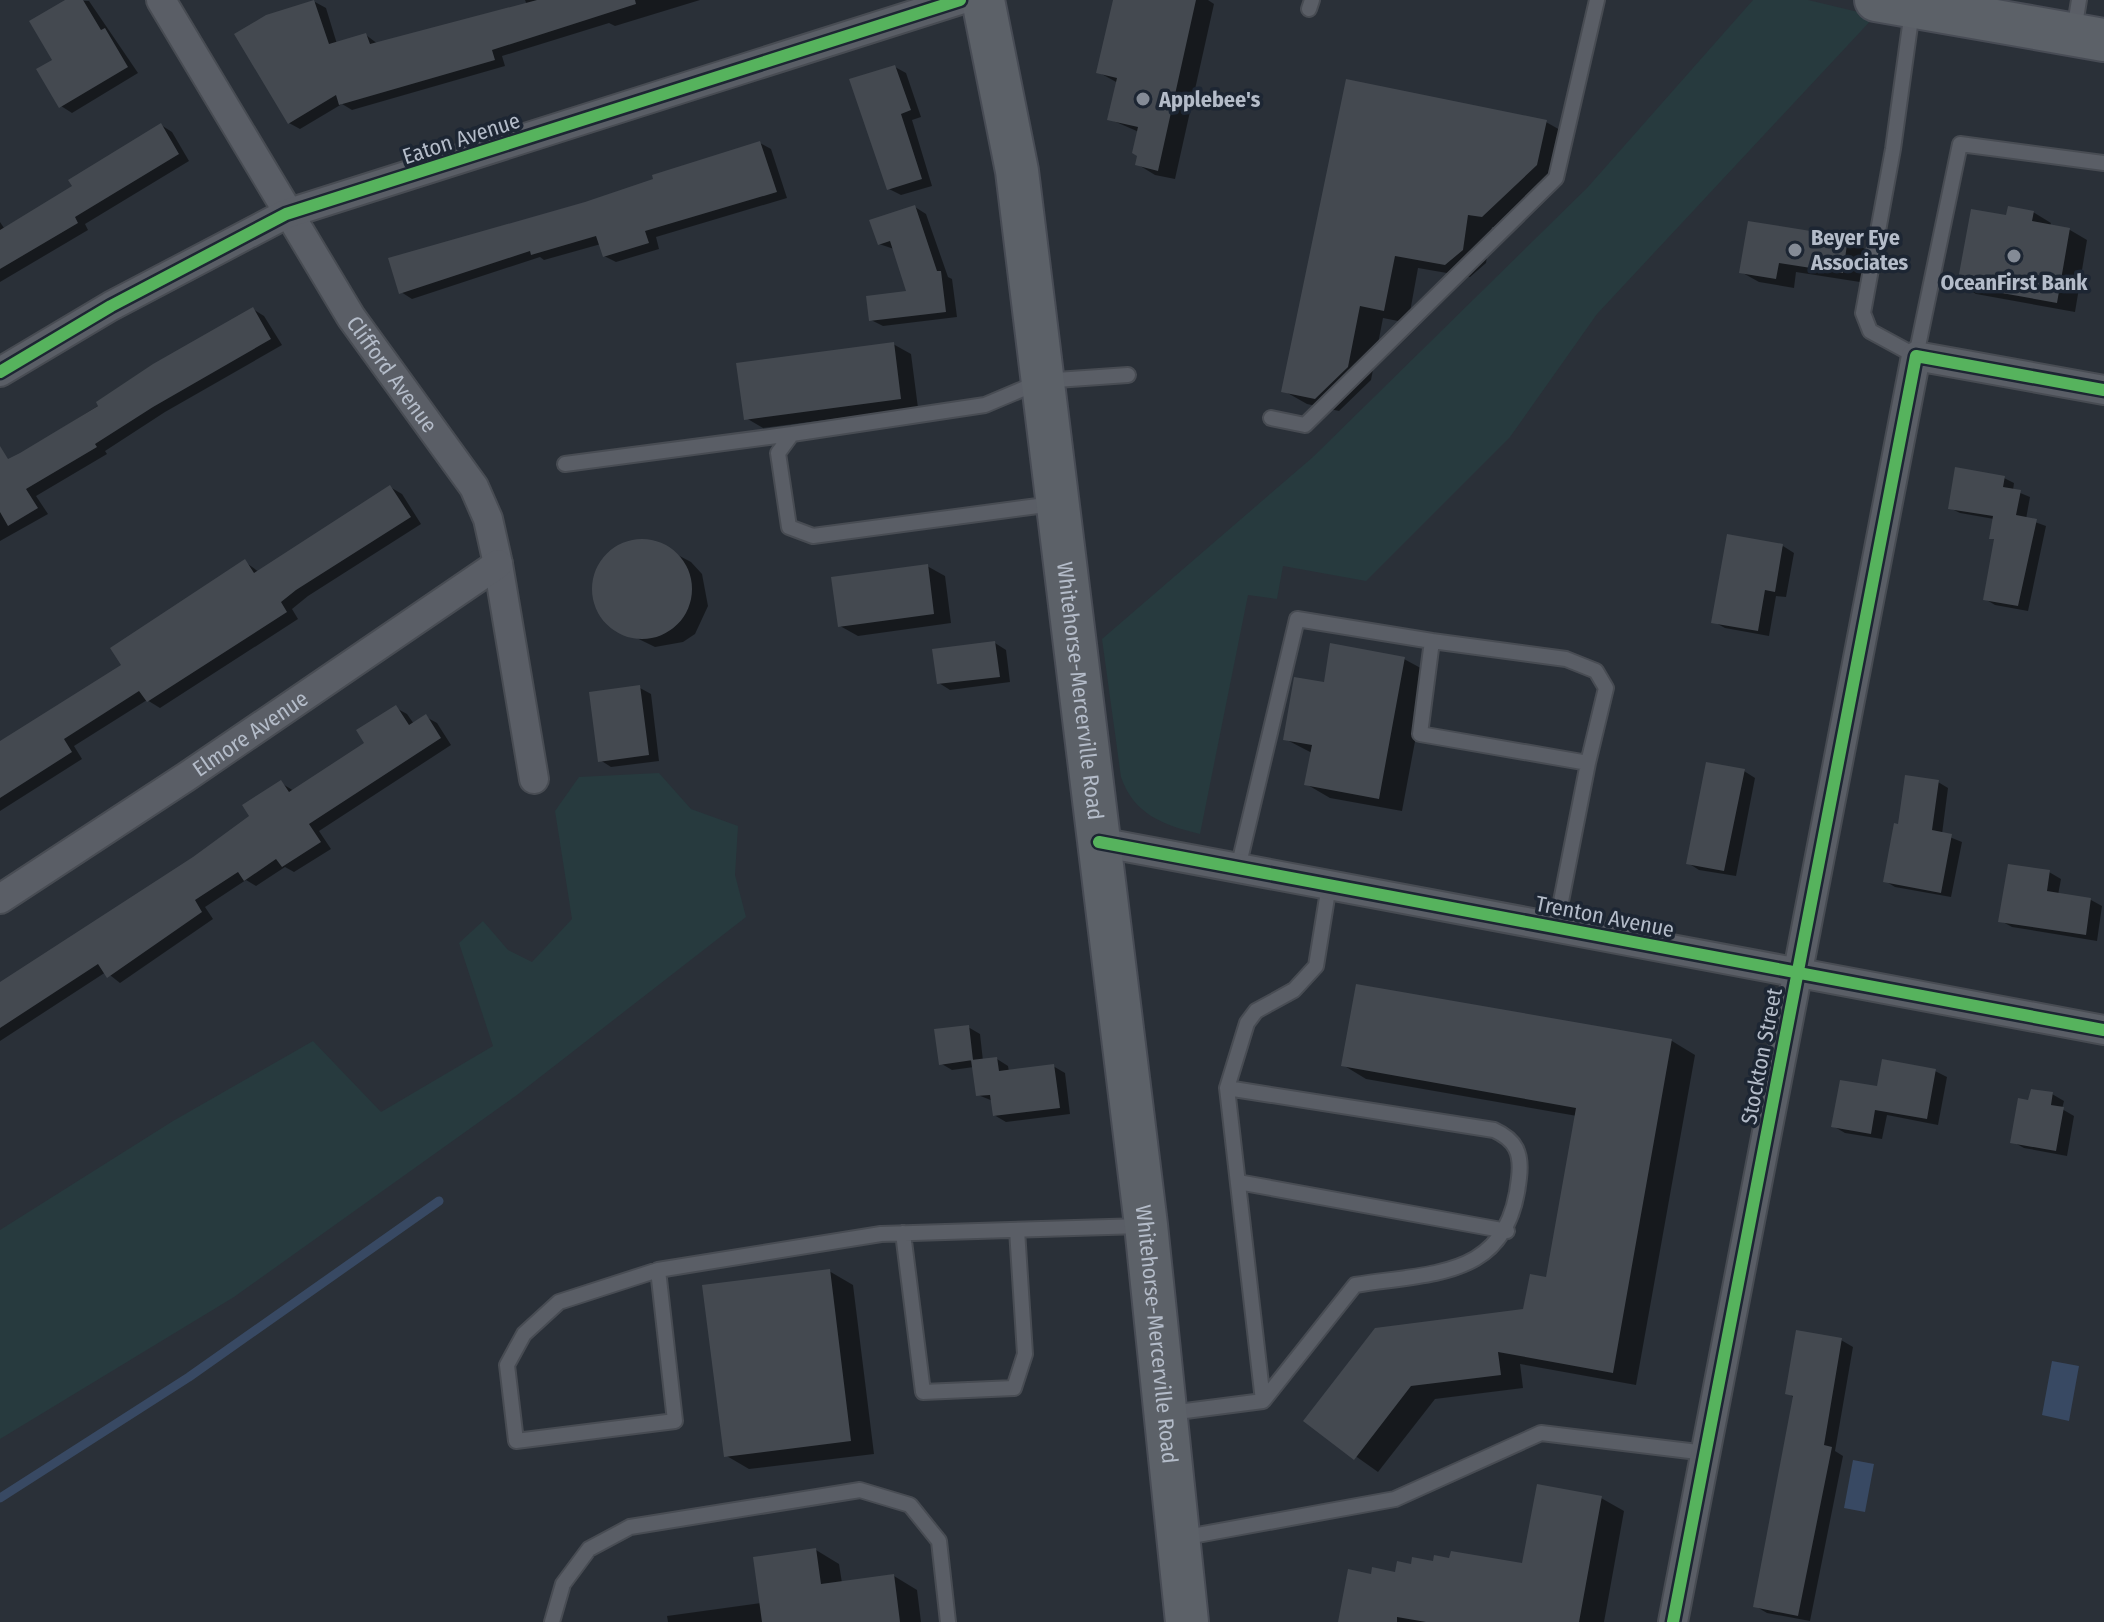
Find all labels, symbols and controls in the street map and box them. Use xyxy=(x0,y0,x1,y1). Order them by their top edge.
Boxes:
place label: Applebee's xyxy=(1158,86,1261,113)
marker: Applebee's xyxy=(1134,90,1152,108)
street label: Eaton Avenue xyxy=(399,107,523,170)
place label: Beyer Eye Associates xyxy=(1810,224,1909,276)
marker: Beyer Eye Associates xyxy=(1786,241,1804,259)
marker: OceanFirst Bank xyxy=(2005,247,2023,265)
place label: OceanFirst Bank xyxy=(1940,269,2088,296)
street label: Clifford Avenue xyxy=(341,311,443,438)
street label: Whitehorse-Mercerville Road xyxy=(1051,560,1109,822)
street label: Elmore Avenue xyxy=(187,685,313,783)
street label: Trenton Avenue xyxy=(1533,890,1676,943)
street label: Stockton Street xyxy=(1735,985,1788,1127)
street label: Whitehorse-Mercerville Road xyxy=(1130,1203,1184,1465)

